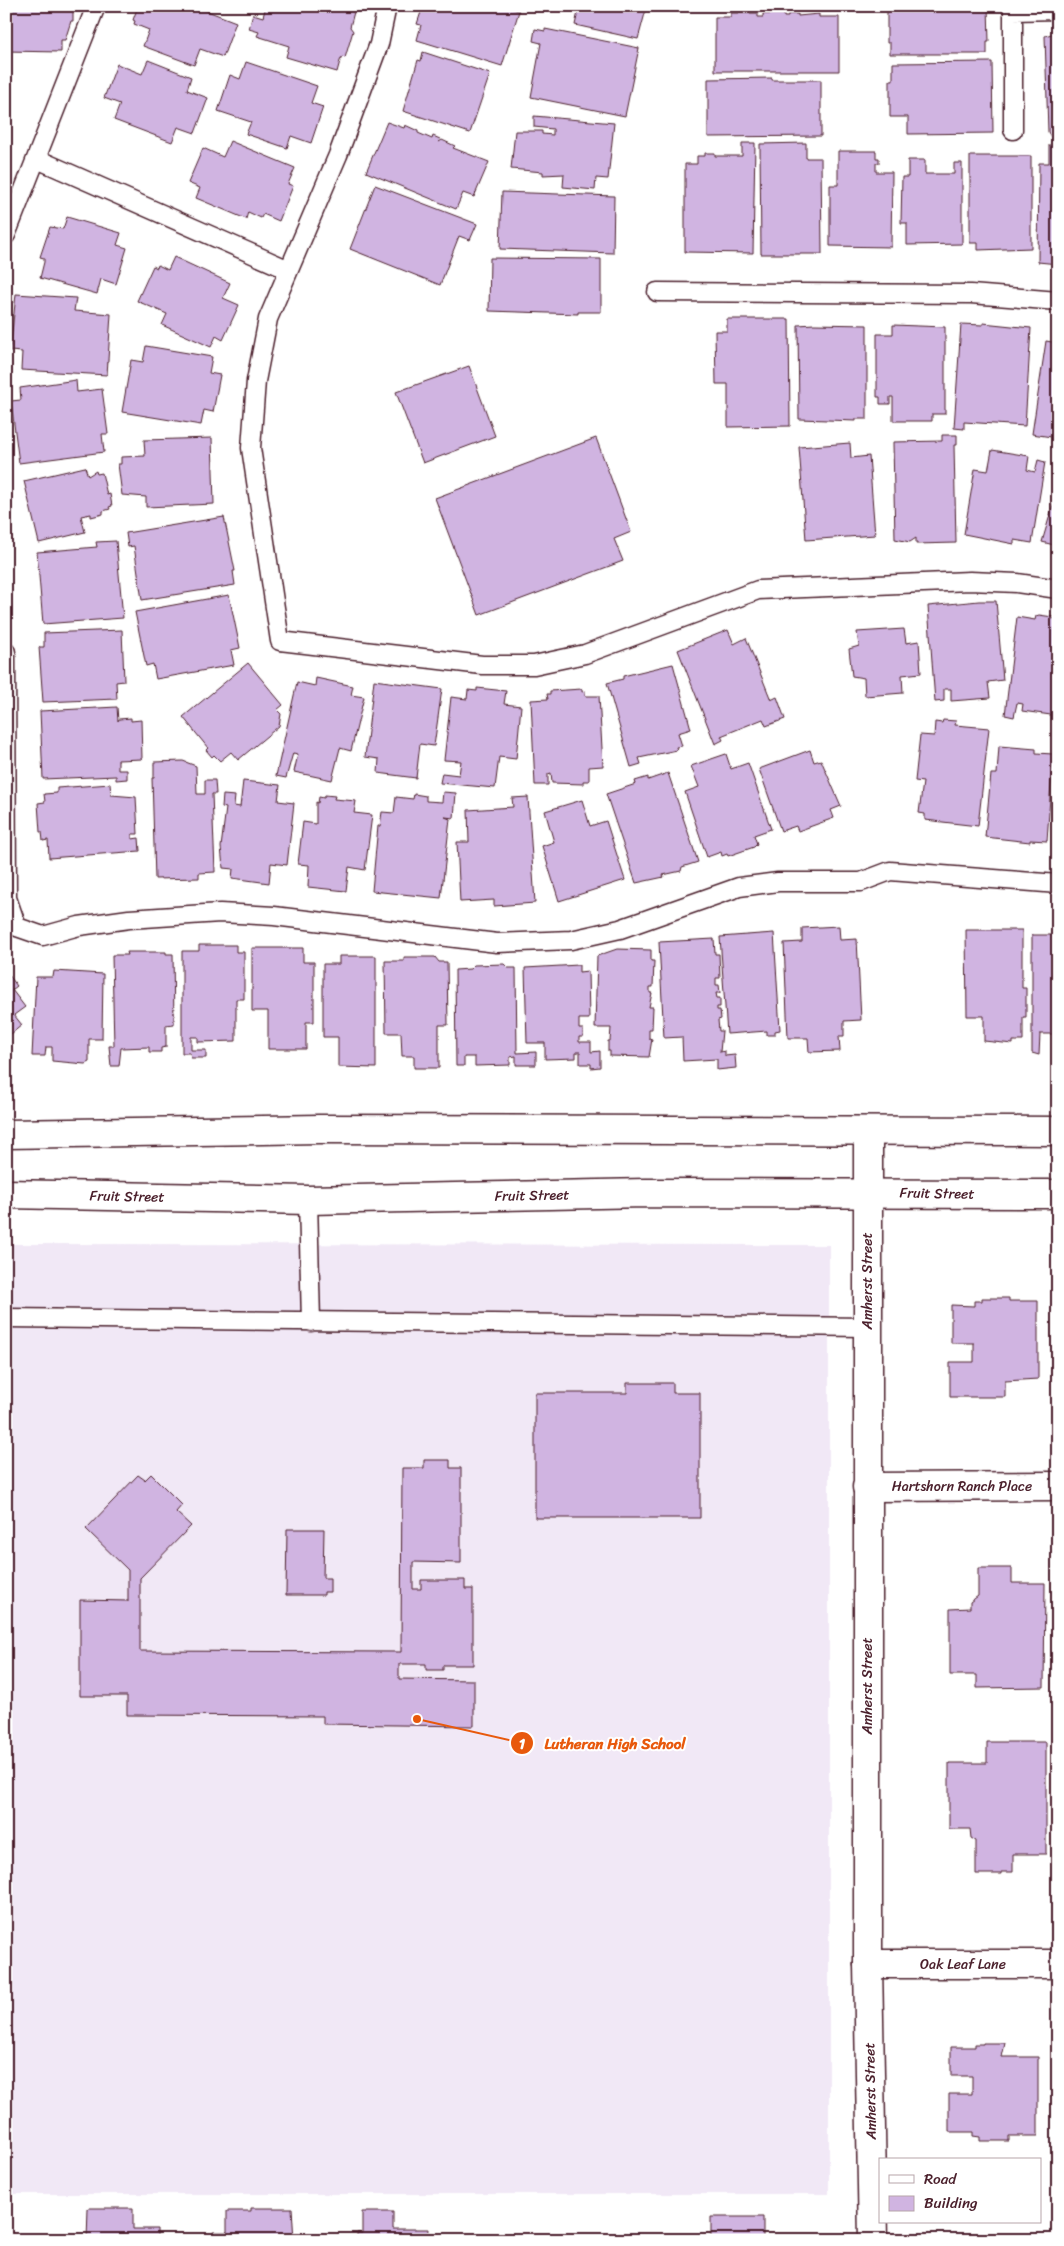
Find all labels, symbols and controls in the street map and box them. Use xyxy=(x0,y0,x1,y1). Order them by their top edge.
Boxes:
street label: Fruit Street xyxy=(899,1180,975,1207)
street label: Fruit Street xyxy=(494,1182,570,1209)
street label: Fruit Street xyxy=(89,1183,165,1210)
street label: Amherst Street xyxy=(855,1232,880,1331)
street label: Hartshorn Ranch Place xyxy=(892,1474,1032,1499)
street label: Amherst Street xyxy=(855,1637,880,1736)
callout: Lutheran High School xyxy=(510,1728,696,1758)
text: 1 xyxy=(519,1731,526,1757)
text: Lutheran High School xyxy=(544,1731,686,1757)
street label: Oak Leaf Lane xyxy=(920,1952,1006,1977)
street label: Amherst Street xyxy=(857,2042,884,2141)
legend xyxy=(879,2158,1042,2224)
text: Road xyxy=(924,2166,957,2192)
text: Building xyxy=(924,2190,978,2216)

